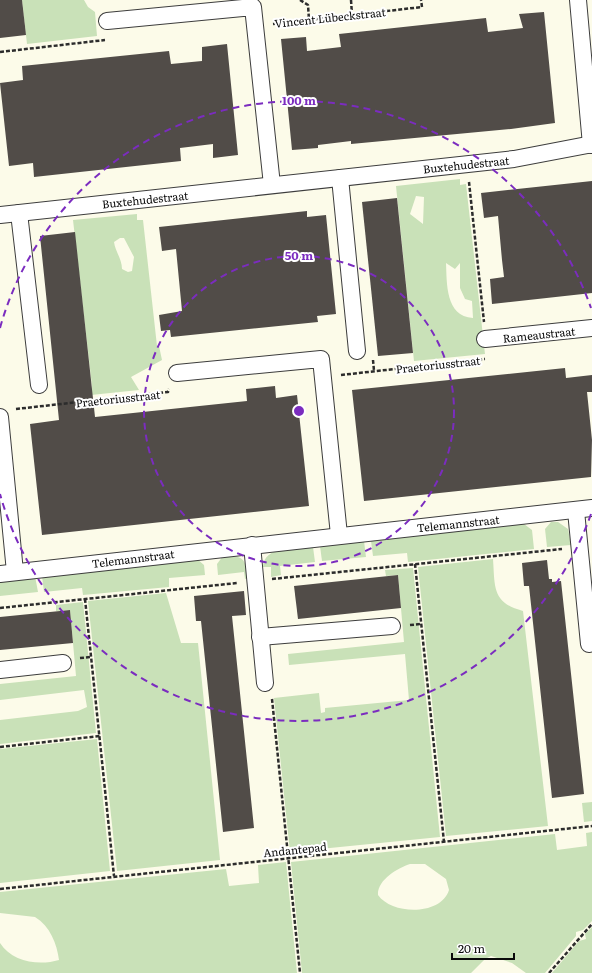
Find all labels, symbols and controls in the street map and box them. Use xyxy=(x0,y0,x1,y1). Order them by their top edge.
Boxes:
street label: Vincent Lübeckstraat xyxy=(274,3,387,31)
text: 100 m xyxy=(282,91,316,109)
street label: Buxtehudestraat xyxy=(422,151,510,176)
street label: Buxtehudestraat xyxy=(101,186,189,211)
text: 50 m xyxy=(285,246,313,264)
street label: Rameaustraat xyxy=(502,322,577,346)
street label: Praetoriusstraat xyxy=(395,352,482,376)
street label: Praetoriusstraat xyxy=(75,386,162,410)
centre of rings xyxy=(292,404,306,418)
street label: Telemannstraat xyxy=(416,511,501,535)
street label: Telemannstraat xyxy=(91,545,176,571)
street label: Andantepad xyxy=(262,838,328,860)
scale bar xyxy=(452,935,514,961)
text: 20 m xyxy=(458,939,485,957)

